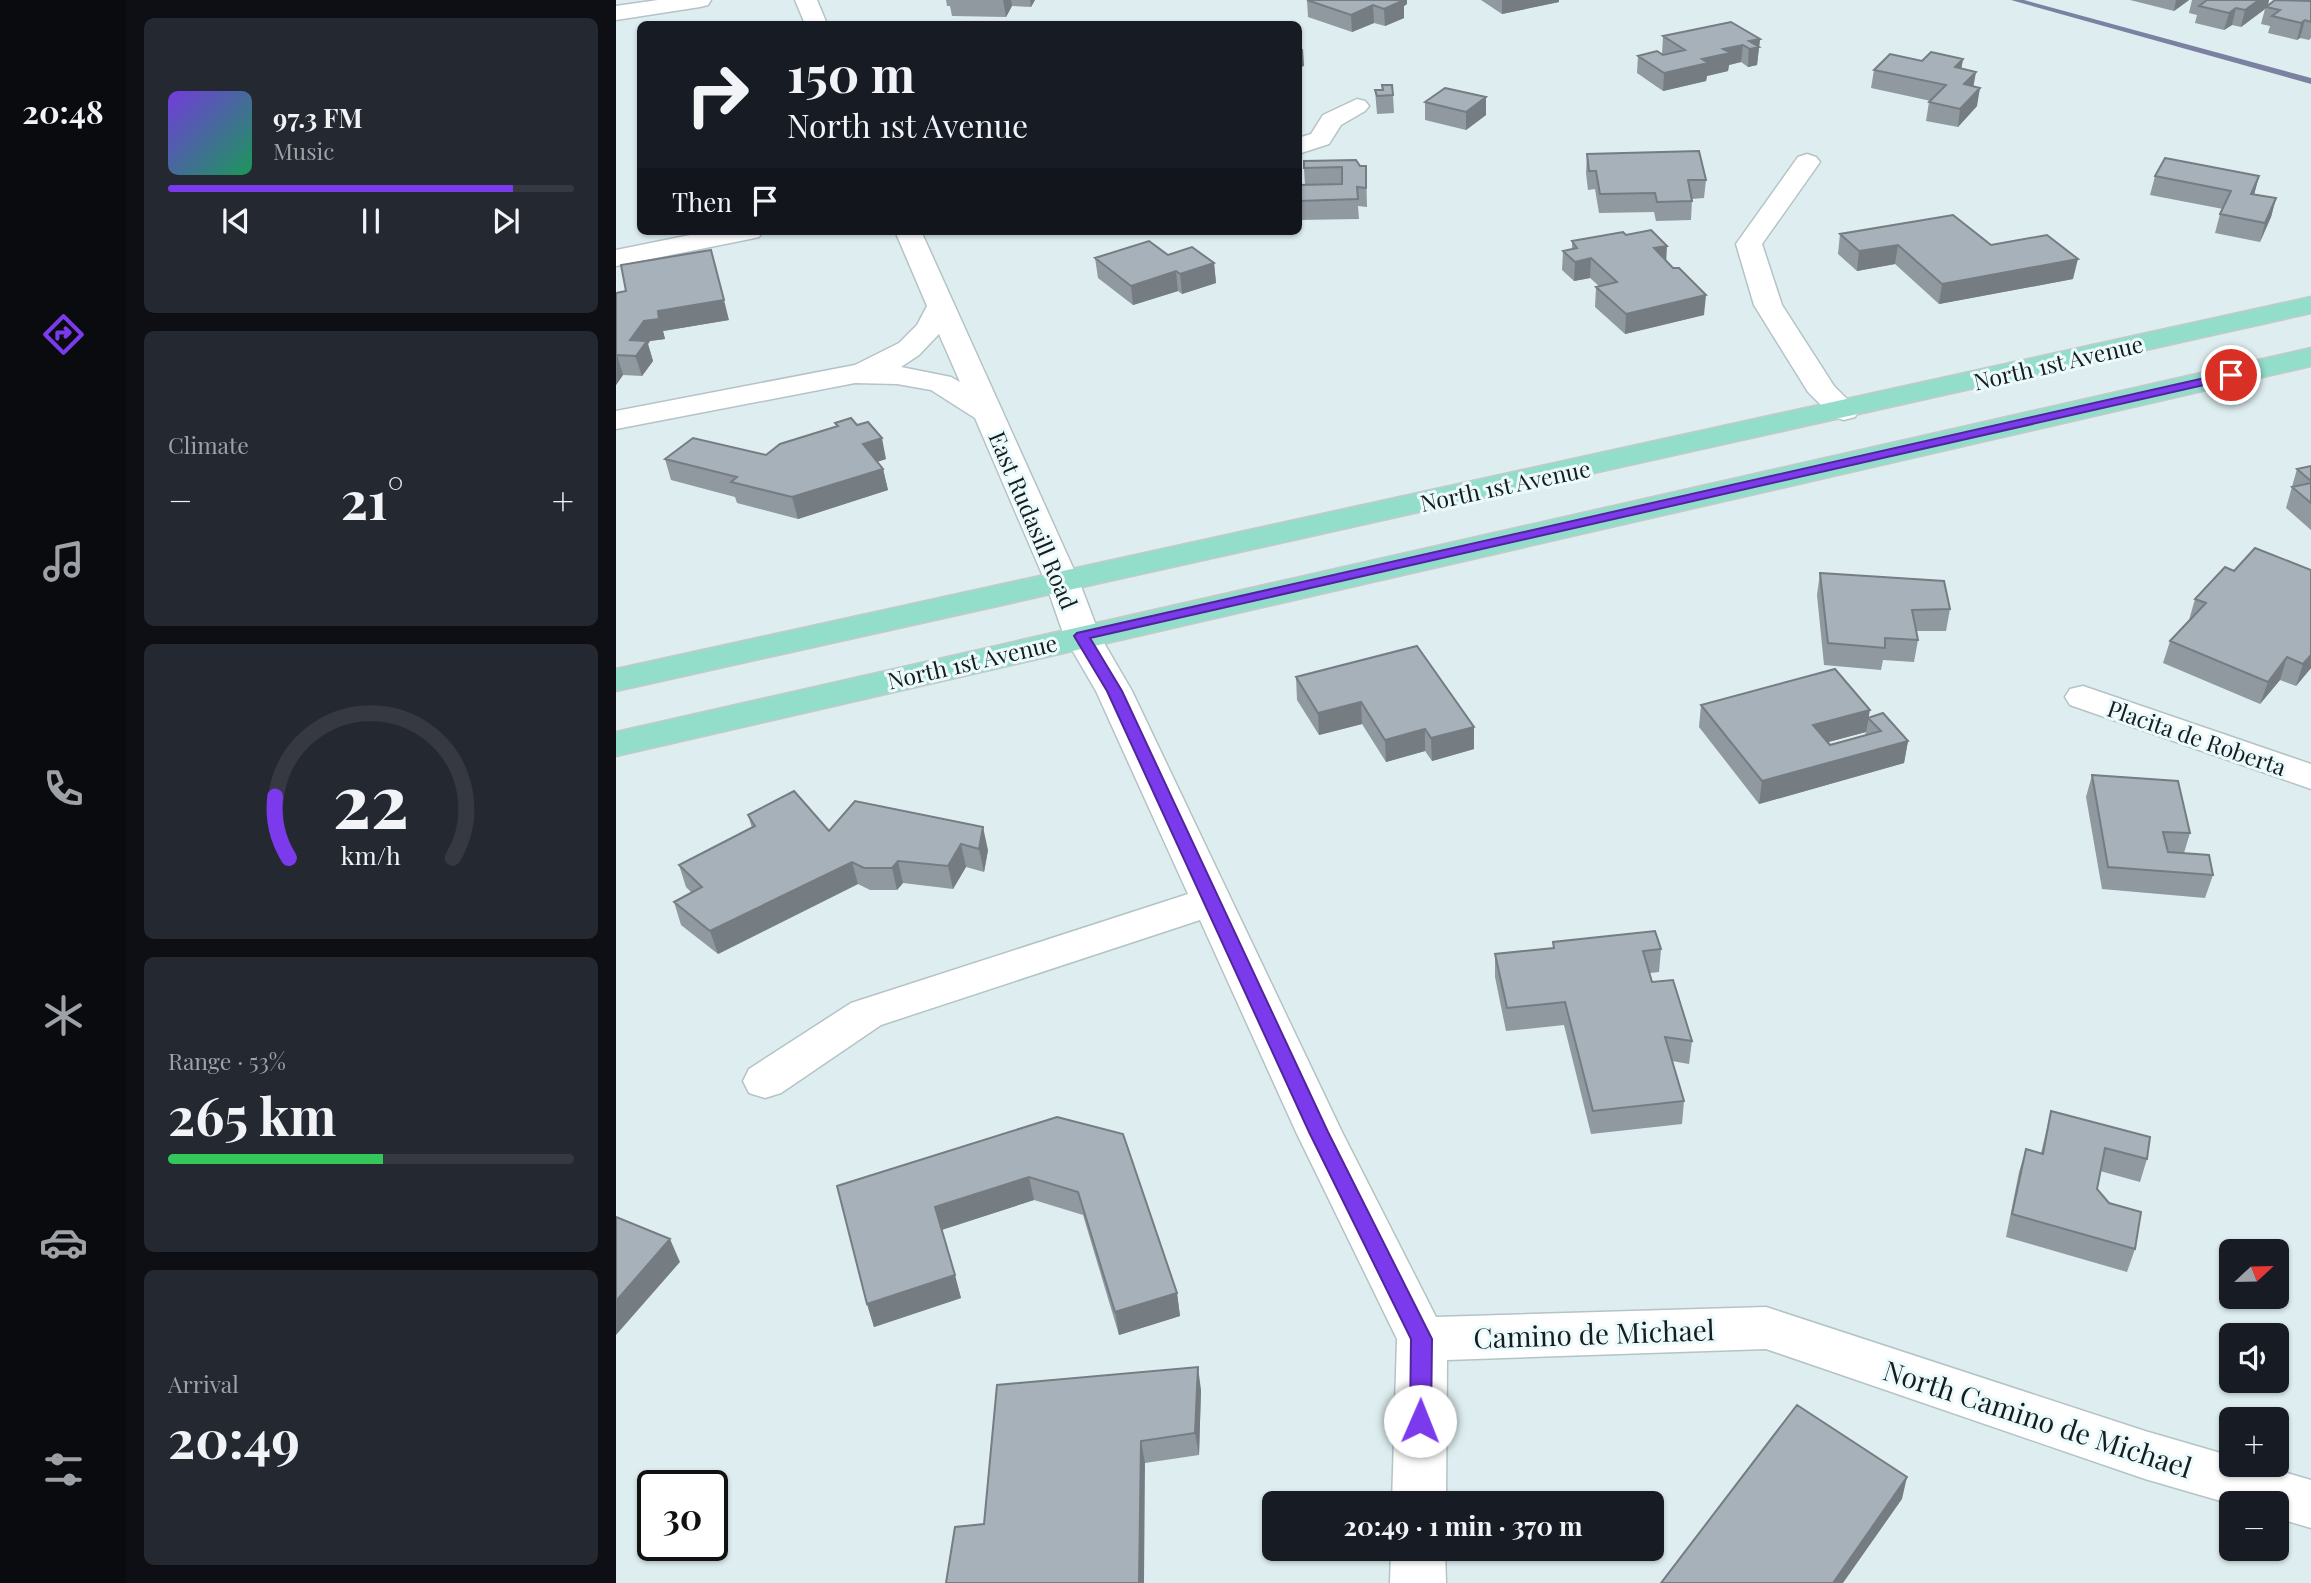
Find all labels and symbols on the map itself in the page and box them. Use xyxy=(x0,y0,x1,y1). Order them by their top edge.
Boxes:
street label: North 1st Avenue xyxy=(1970,327,2146,397)
pin xyxy=(2201,345,2261,405)
street label: East Rudasill Road xyxy=(983,426,1085,614)
street label: North 1st Avenue xyxy=(1417,452,1593,518)
street label: North 1st Avenue xyxy=(884,626,1060,696)
street label: Placita de Roberta xyxy=(2104,692,2291,782)
north arrow xyxy=(2219,1239,2289,1309)
street label: Camino de Michael xyxy=(1473,1310,1715,1356)
street label: North Camino de Michael xyxy=(1879,1351,2197,1485)
position arrow xyxy=(1383,1384,1457,1458)
speed limit sign: 30 xyxy=(637,1470,728,1561)

